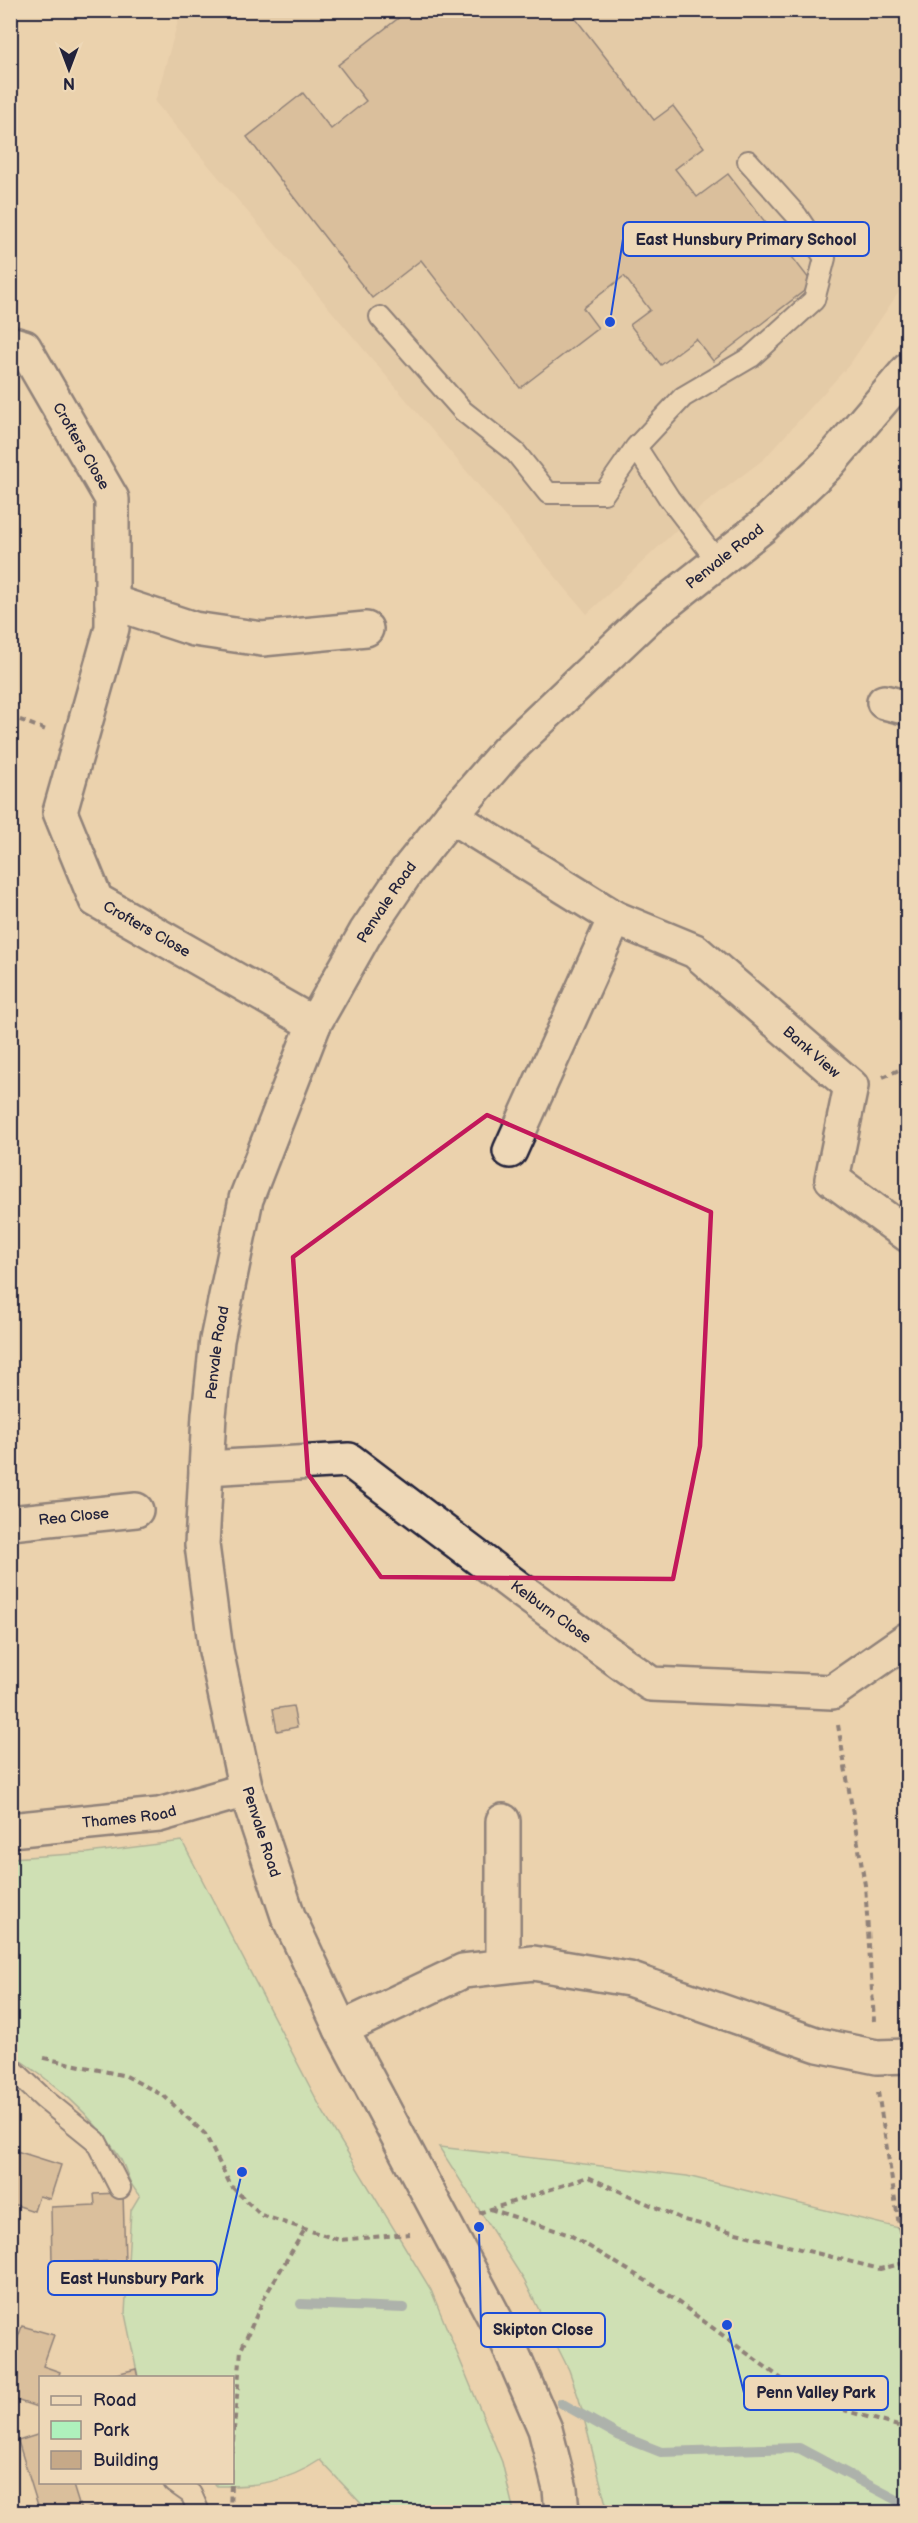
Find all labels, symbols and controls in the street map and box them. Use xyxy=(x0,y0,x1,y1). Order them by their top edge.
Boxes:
north arrow xyxy=(39,39,99,99)
text: N xyxy=(63,73,75,92)
callout: East Hunsbury Primary School xyxy=(623,222,869,256)
text: East Hunsbury Primary School xyxy=(635,231,857,250)
street label: Crofters Close xyxy=(49,399,114,493)
street label: Penvale Road xyxy=(682,520,768,593)
street label: Penvale Road xyxy=(352,857,420,946)
street label: Crofters Close xyxy=(100,897,194,961)
street label: Bank View xyxy=(779,1022,844,1082)
street label: Penvale Road xyxy=(201,1304,233,1400)
street label: Rea Close xyxy=(37,1503,110,1530)
street label: Kelburn Close xyxy=(507,1576,595,1647)
street label: Penvale Road xyxy=(237,1784,285,1880)
street label: Thames Road xyxy=(81,1801,178,1832)
callout: East Hunsbury Park xyxy=(48,2261,217,2295)
text: East Hunsbury Park xyxy=(60,2270,205,2289)
callout: Skipton Close xyxy=(481,2313,605,2347)
text: Skipton Close xyxy=(493,2321,593,2340)
legend xyxy=(39,2376,234,2484)
callout: Penn Valley Park xyxy=(744,2376,888,2410)
text: Penn Valley Park xyxy=(756,2384,876,2403)
text: Road xyxy=(93,2390,137,2411)
text: Park xyxy=(93,2420,129,2441)
text: Building xyxy=(93,2450,159,2471)

